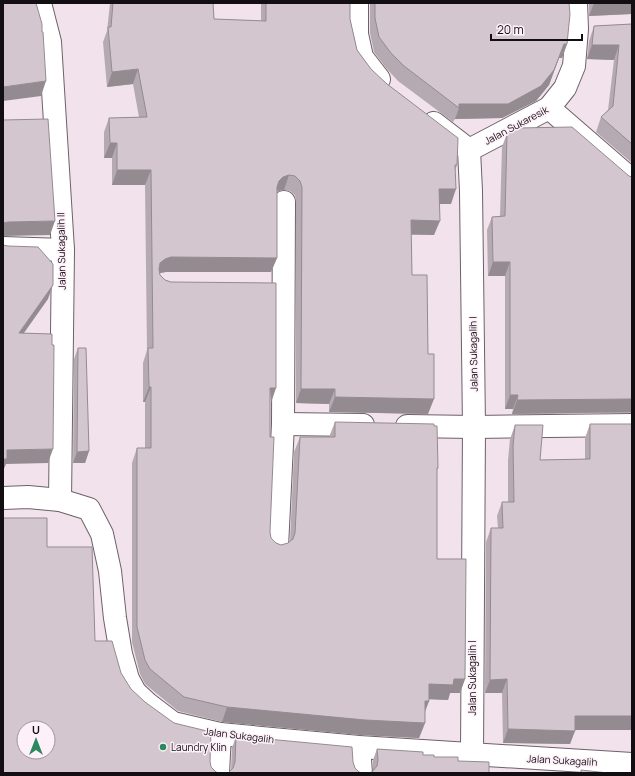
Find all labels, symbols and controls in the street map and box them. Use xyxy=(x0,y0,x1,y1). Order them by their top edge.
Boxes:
scale bar xyxy=(491,16,582,42)
text: 20 m xyxy=(497,21,524,38)
street label: Jalan Sukaresik xyxy=(482,102,551,148)
street label: Jalan Sukagalih II xyxy=(53,212,69,290)
street label: Jalan Sukagalih I xyxy=(465,316,481,392)
street label: Jalan Sukagalih I xyxy=(465,640,479,716)
north arrow xyxy=(16,720,56,760)
text: U xyxy=(32,722,40,737)
street label: Jalan Sukagalih xyxy=(203,724,275,746)
place label: Laundry Klin xyxy=(171,740,227,754)
marker: Laundry Klin xyxy=(158,742,168,752)
street label: Jalan Sukagalih xyxy=(526,751,598,769)

